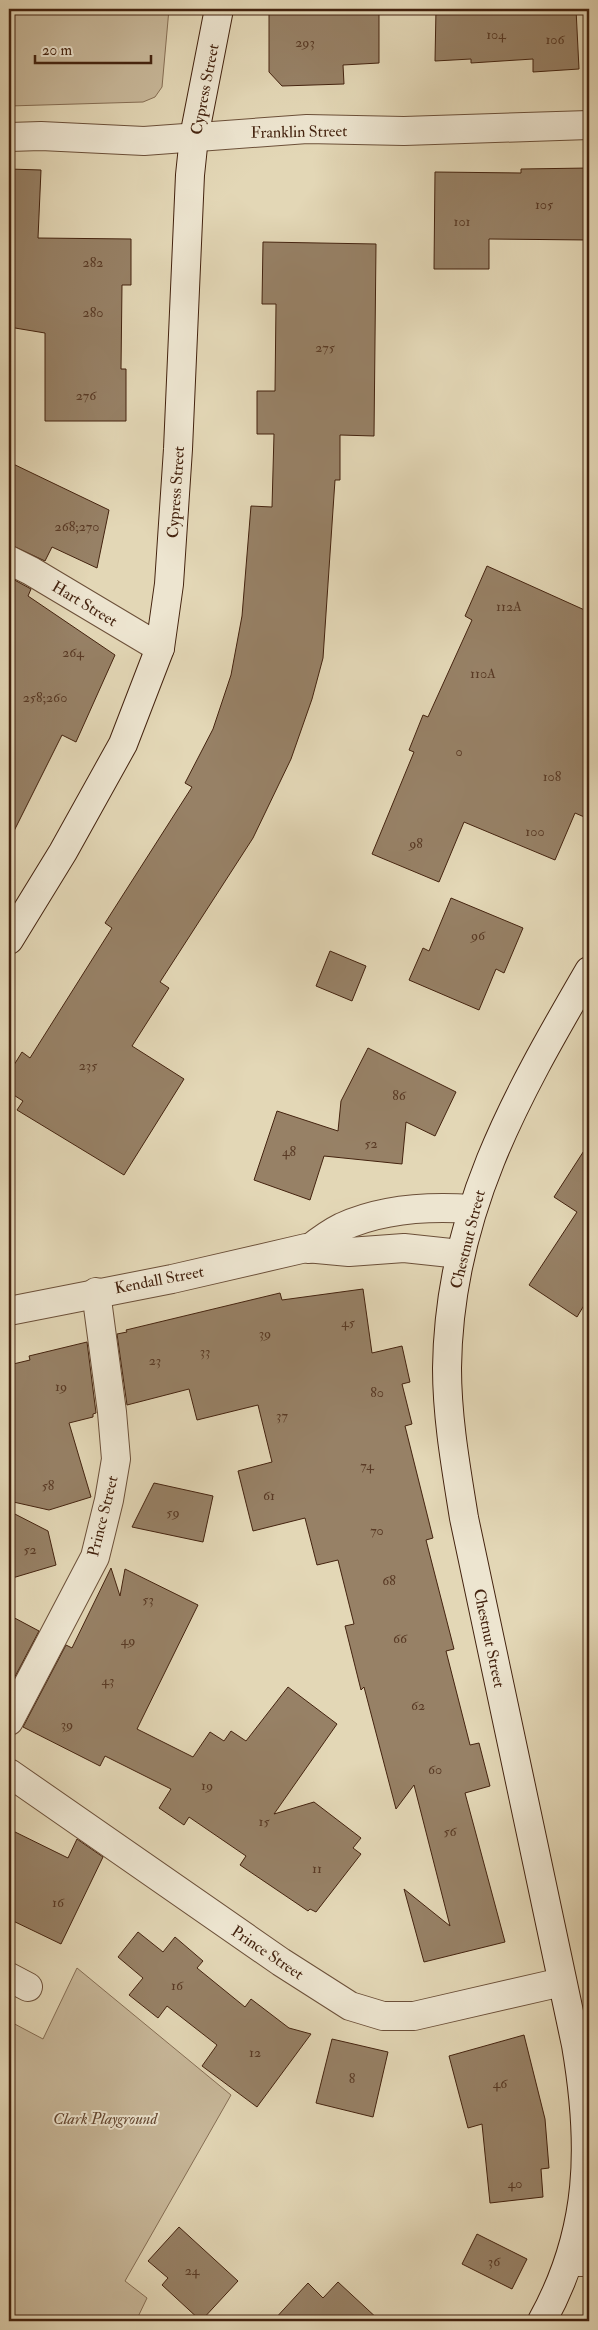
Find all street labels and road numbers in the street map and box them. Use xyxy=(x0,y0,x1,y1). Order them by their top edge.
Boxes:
street label: Cypress Street xyxy=(186,42,225,137)
street label: Franklin Street xyxy=(251,121,348,143)
street label: Cypress Street xyxy=(163,445,190,539)
street label: Hart Street xyxy=(48,577,121,631)
street label: Chestnut Street xyxy=(446,1188,490,1291)
street label: Kendall Street xyxy=(113,1262,205,1298)
street label: Prince Street xyxy=(83,1474,123,1559)
street label: Chestnut Street xyxy=(469,1587,509,1690)
street label: Prince Street xyxy=(228,1921,307,1984)

